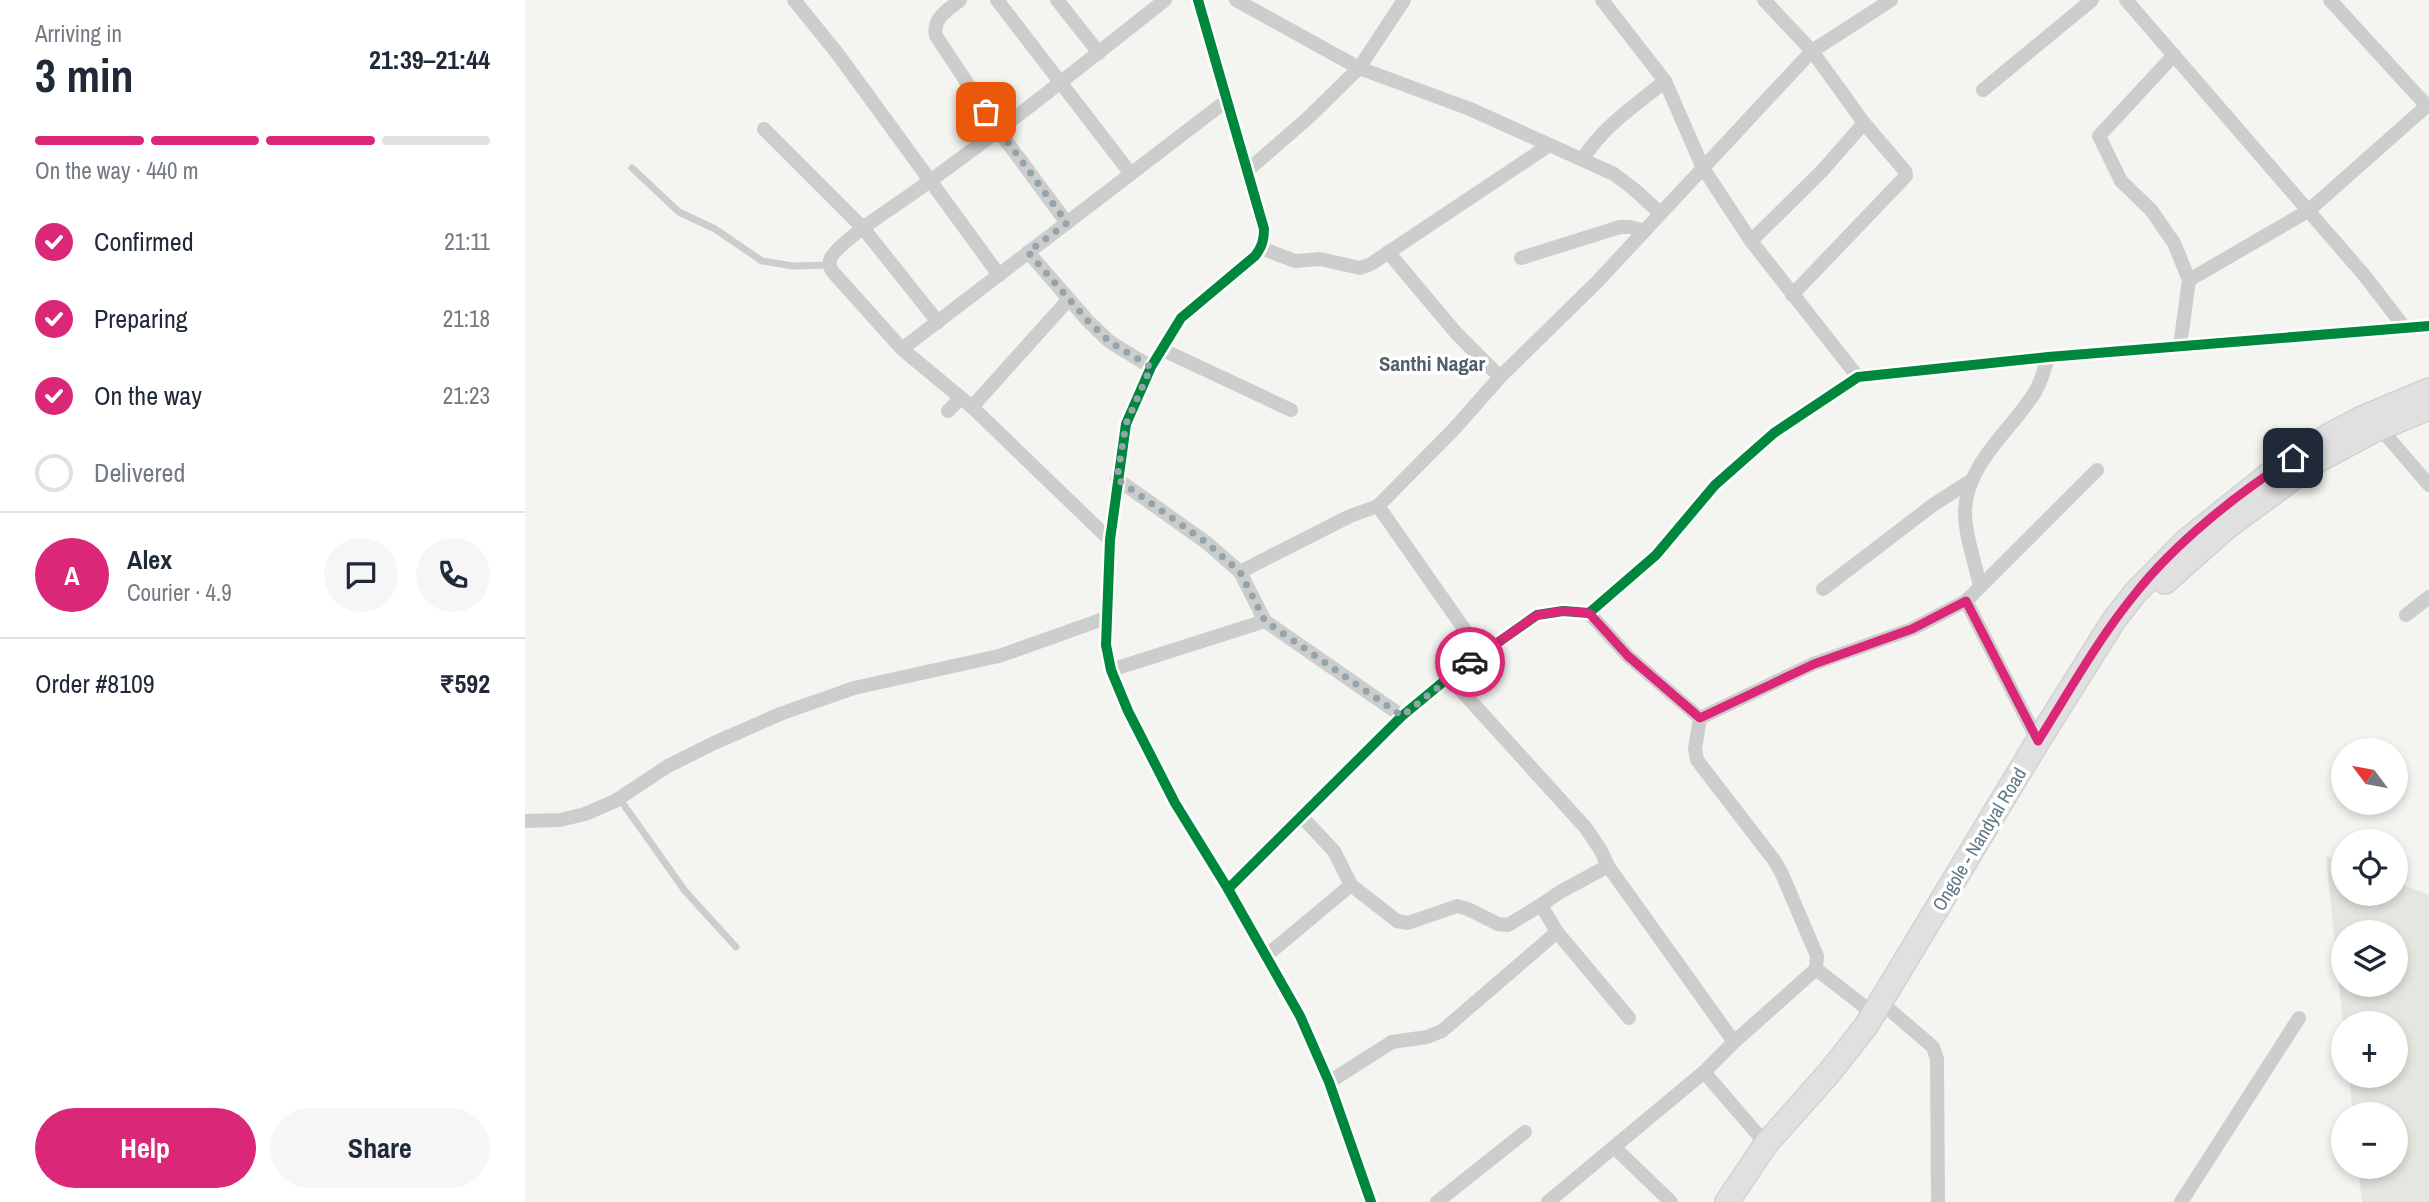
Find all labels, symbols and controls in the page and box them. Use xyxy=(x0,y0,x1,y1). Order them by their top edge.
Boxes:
text: Arriving in xyxy=(35,18,122,49)
text: 21:39–21:44 xyxy=(369,42,490,77)
text: 3 min xyxy=(35,44,134,106)
pin xyxy=(956,82,1016,142)
icon: bag xyxy=(967,93,1005,131)
text: On the way · 440 m xyxy=(35,155,199,186)
icon: check xyxy=(35,223,73,261)
text: Confirmed xyxy=(94,224,194,259)
text: 21:11 xyxy=(444,226,490,257)
icon: check xyxy=(35,300,73,338)
text: Preparing xyxy=(94,301,188,336)
text: 21:18 xyxy=(443,303,490,334)
district label: Santhi Nagar xyxy=(1379,349,1485,378)
icon: check xyxy=(35,377,73,415)
text: On the way xyxy=(94,378,202,413)
text: 21:23 xyxy=(443,380,490,411)
pin xyxy=(2263,428,2323,488)
icon: home xyxy=(2274,439,2312,477)
text: Delivered xyxy=(94,455,185,490)
button: chat xyxy=(324,538,398,612)
button: phone xyxy=(416,538,490,612)
text: Alex xyxy=(127,542,172,577)
text: A xyxy=(64,558,80,593)
text: Courier · 4.9 xyxy=(127,577,232,608)
courier xyxy=(1435,627,1505,697)
icon: car xyxy=(1451,643,1489,681)
text: Order #8109 xyxy=(35,666,155,701)
text: ₹592 xyxy=(439,666,490,701)
north arrow xyxy=(2331,738,2408,816)
map controls xyxy=(2331,738,2408,1179)
street label: Ongole - Nandyal Road xyxy=(1926,763,2032,915)
button: locate xyxy=(2331,829,2408,906)
button: layers xyxy=(2331,920,2408,997)
button: + xyxy=(2331,1011,2408,1088)
button: − xyxy=(2331,1102,2408,1179)
button: Help xyxy=(35,1108,256,1188)
button: Share xyxy=(270,1108,490,1188)

